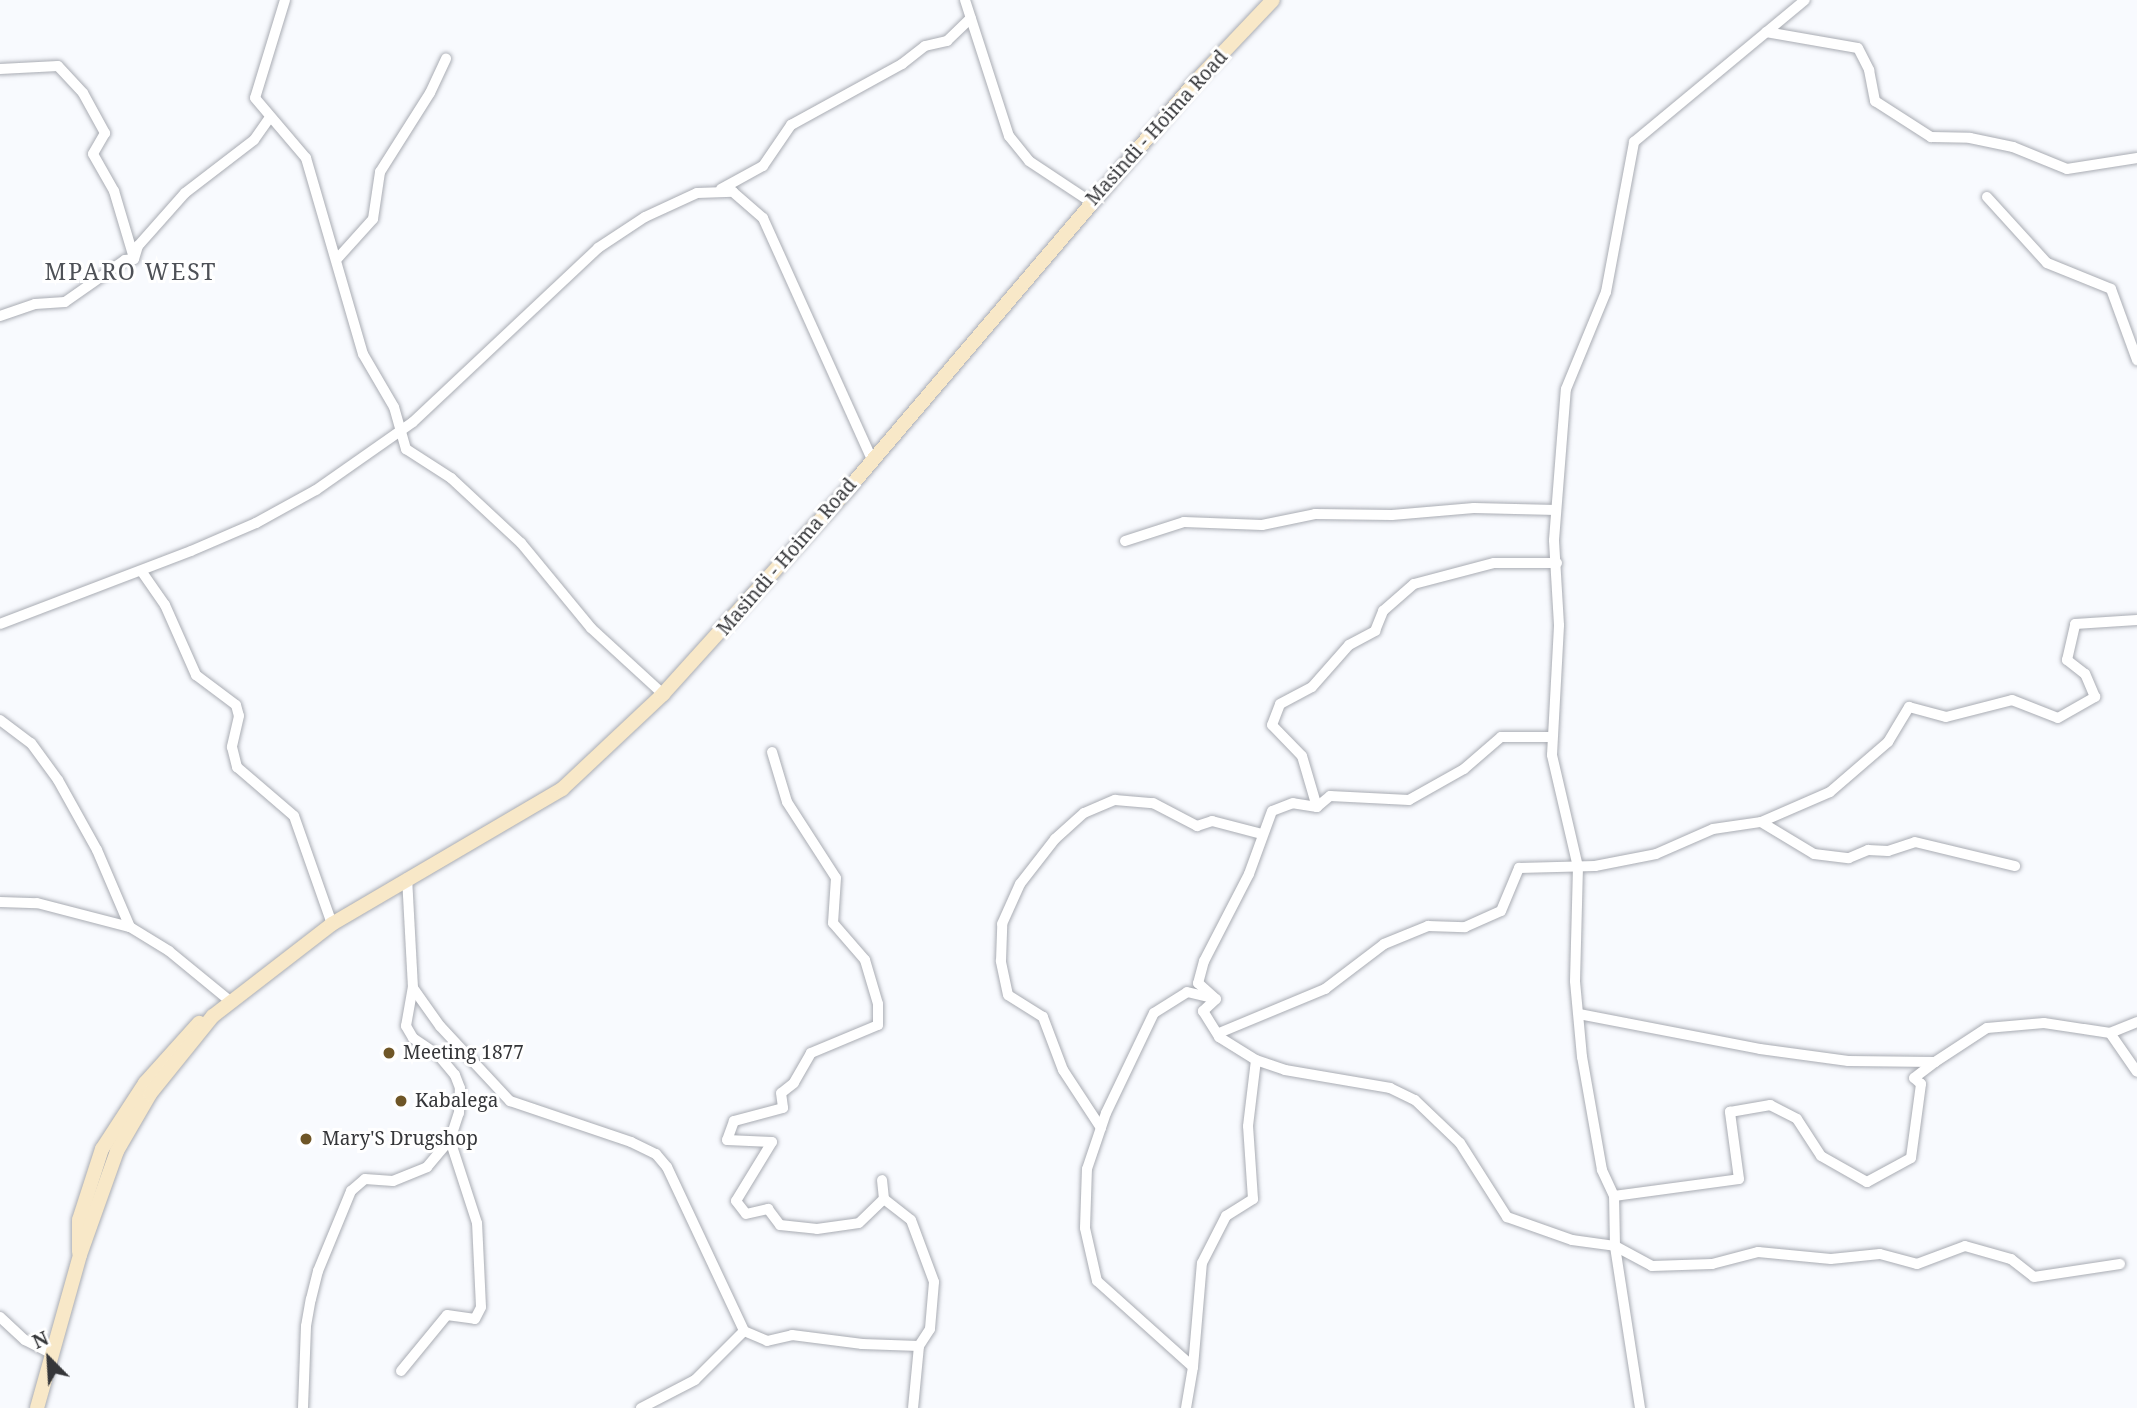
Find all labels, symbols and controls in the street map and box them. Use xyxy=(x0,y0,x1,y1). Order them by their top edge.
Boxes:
street label: Masindi - Hoima Road xyxy=(1081,46,1233,210)
district label: MPARO WEST xyxy=(46,257,216,285)
street label: Masindi - Hoima Road xyxy=(713,474,861,640)
place label: Meeting 1877 xyxy=(403,1042,524,1064)
marker: Meeting 1877 xyxy=(381,1045,397,1061)
place label: Kabalega xyxy=(415,1090,498,1112)
marker: Kabalega xyxy=(393,1093,409,1109)
place label: Mary'S Drugshop xyxy=(322,1128,478,1150)
marker: Mary'S Drugshop xyxy=(296,1129,316,1149)
north arrow xyxy=(14,1324,84,1394)
text: N xyxy=(28,1325,53,1355)

